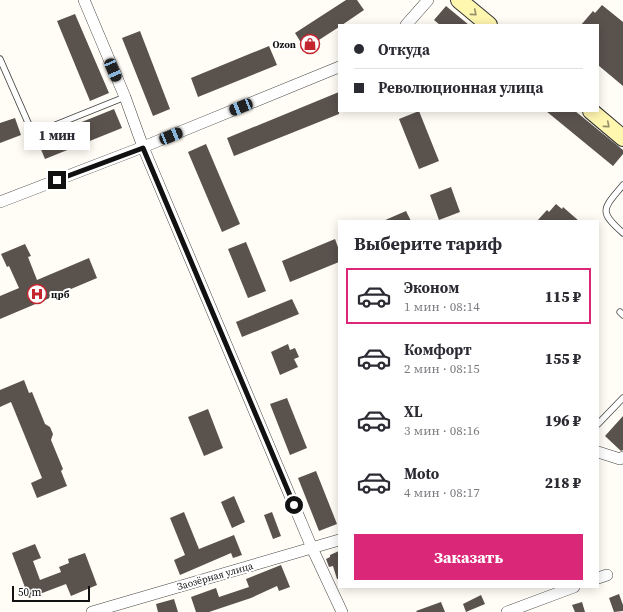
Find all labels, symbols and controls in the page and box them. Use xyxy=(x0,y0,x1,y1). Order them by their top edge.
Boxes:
one-way arrow xyxy=(469,8,477,15)
shop icon: Ozon xyxy=(299,33,321,55)
place label: Ozon xyxy=(273,38,296,51)
text: Откуда xyxy=(378,39,430,60)
car xyxy=(103,57,123,83)
text: Революционная улица xyxy=(378,77,543,98)
car xyxy=(228,97,254,117)
one-way arrow xyxy=(602,120,609,127)
callout: 1 мин xyxy=(24,122,90,150)
car xyxy=(158,126,184,146)
text: 1 мин xyxy=(39,127,75,144)
route end xyxy=(48,171,66,189)
text: Выберите тариф xyxy=(354,231,502,256)
text: Эконом xyxy=(404,277,459,298)
icon: car xyxy=(356,278,392,314)
hospital icon: црб xyxy=(26,283,48,305)
text: 115 ₽ xyxy=(545,286,581,307)
place label: црб xyxy=(51,288,70,301)
text: 1 мин · 08:14 xyxy=(404,298,480,315)
text: Комфорт xyxy=(404,339,472,360)
icon: car xyxy=(356,340,392,376)
text: 155 ₽ xyxy=(545,348,581,369)
text: 2 мин · 08:15 xyxy=(404,360,480,377)
text: XL xyxy=(404,401,423,422)
icon: car xyxy=(356,402,392,438)
text: 196 ₽ xyxy=(545,410,581,431)
text: 3 мин · 08:16 xyxy=(404,422,480,439)
text: Moto xyxy=(404,463,439,484)
icon: car xyxy=(356,464,392,500)
text: 218 ₽ xyxy=(545,472,581,493)
text: 4 мин · 08:17 xyxy=(404,484,480,501)
route start xyxy=(285,496,303,514)
button: Заказать xyxy=(354,534,583,580)
street label: Заозёрная улица xyxy=(176,559,255,593)
scale bar xyxy=(12,584,90,603)
text: 50 m xyxy=(18,585,41,600)

